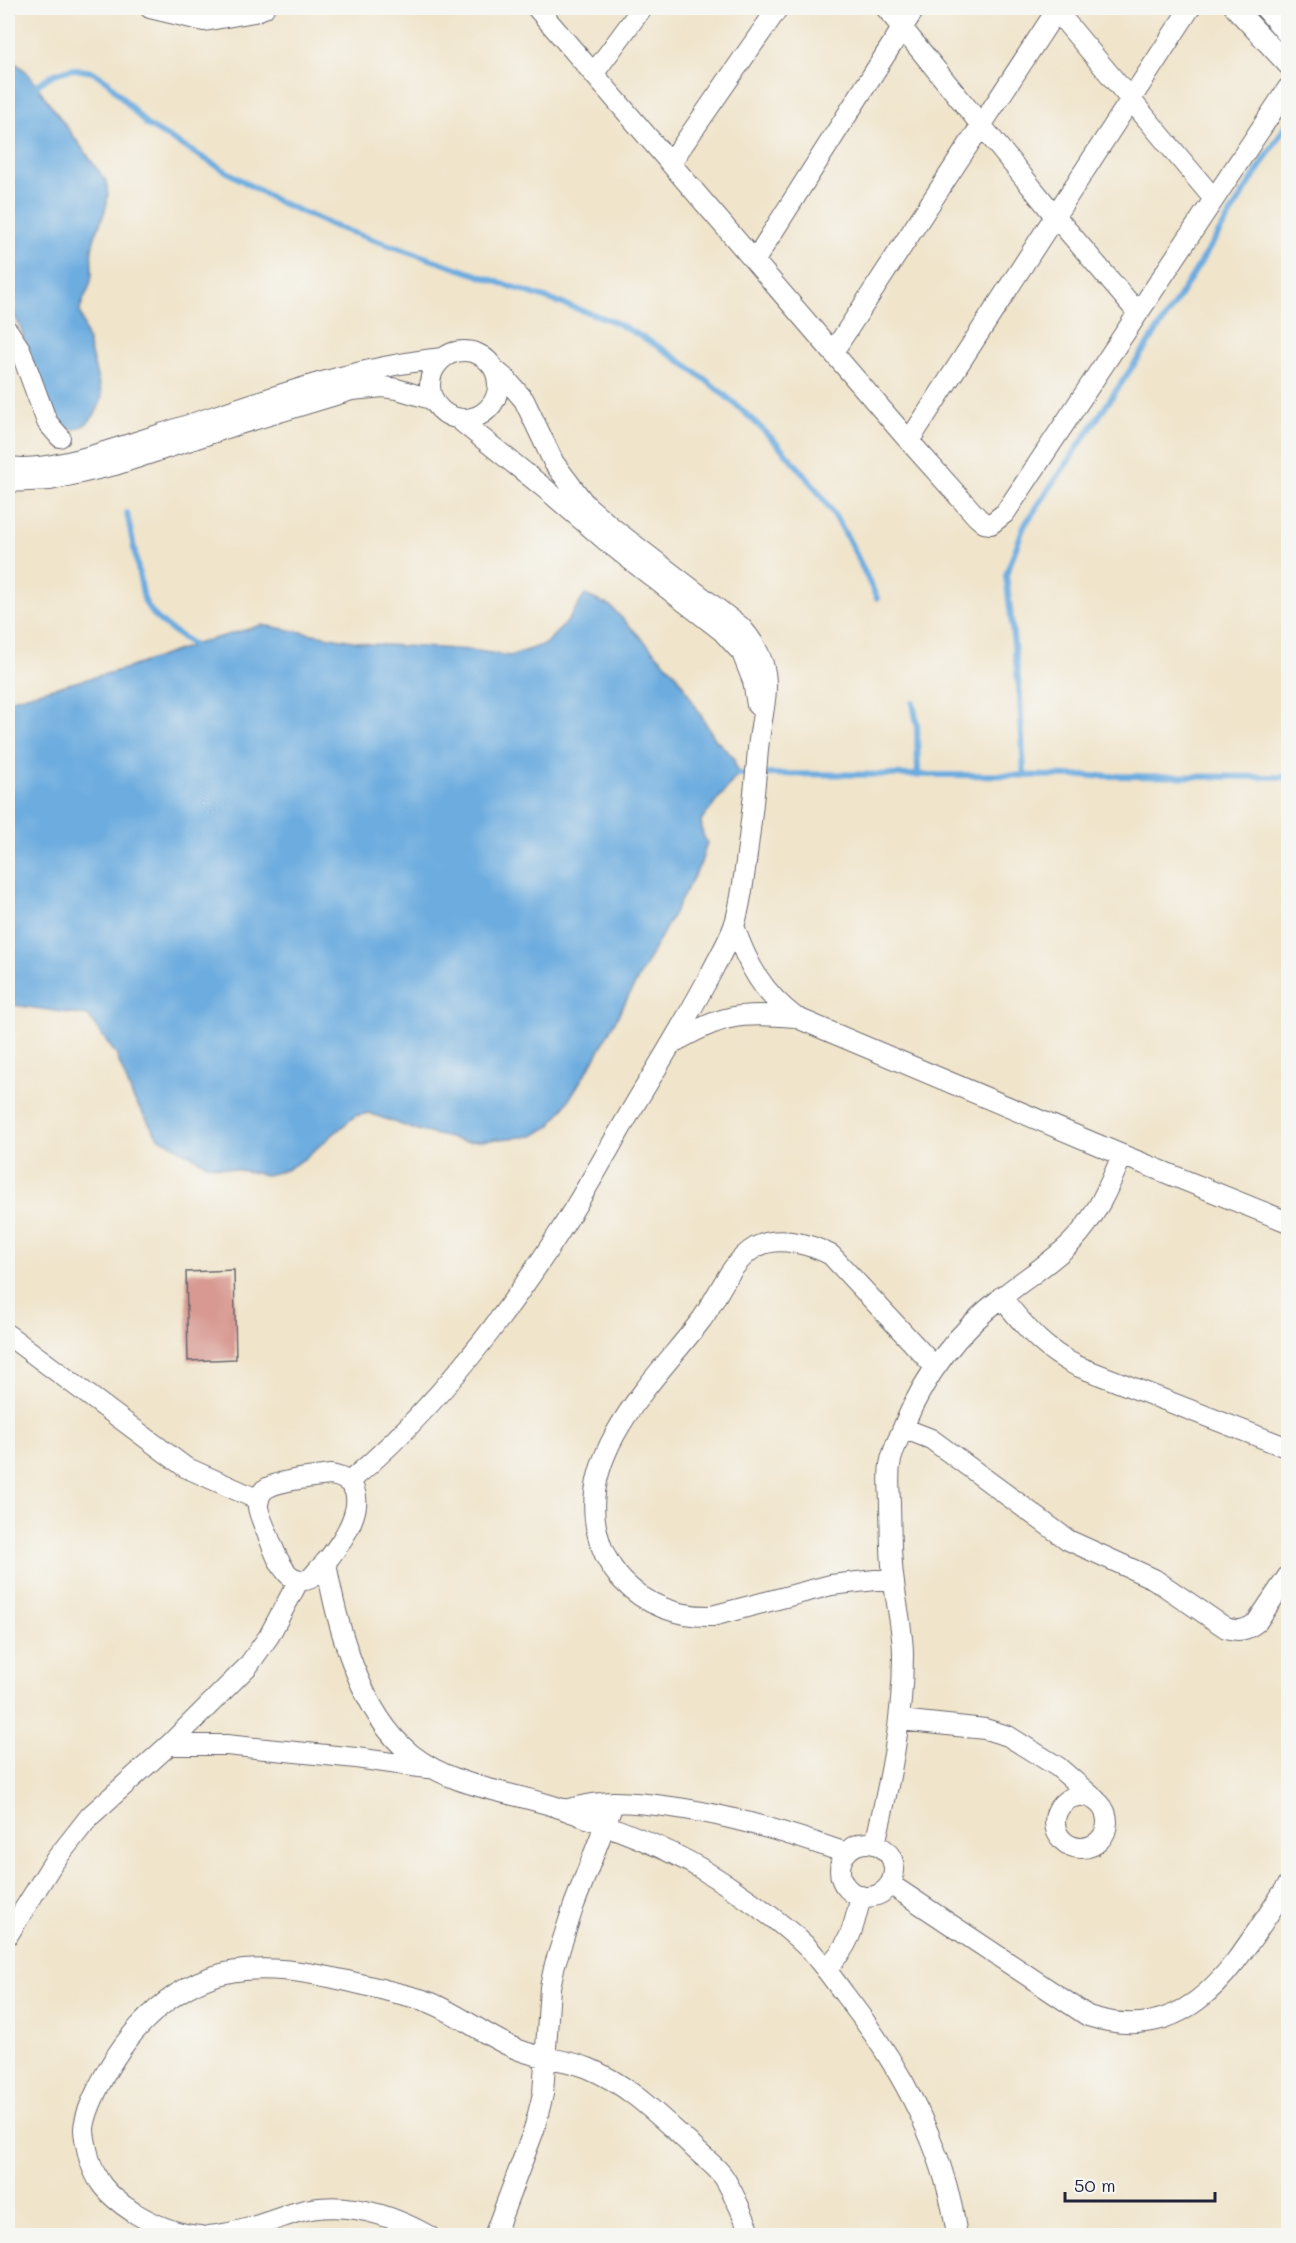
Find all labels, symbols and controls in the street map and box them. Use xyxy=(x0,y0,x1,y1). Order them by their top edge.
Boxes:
scale bar xyxy=(1065,2165,1215,2203)
text: 50 m xyxy=(1074,2173,1116,2197)

